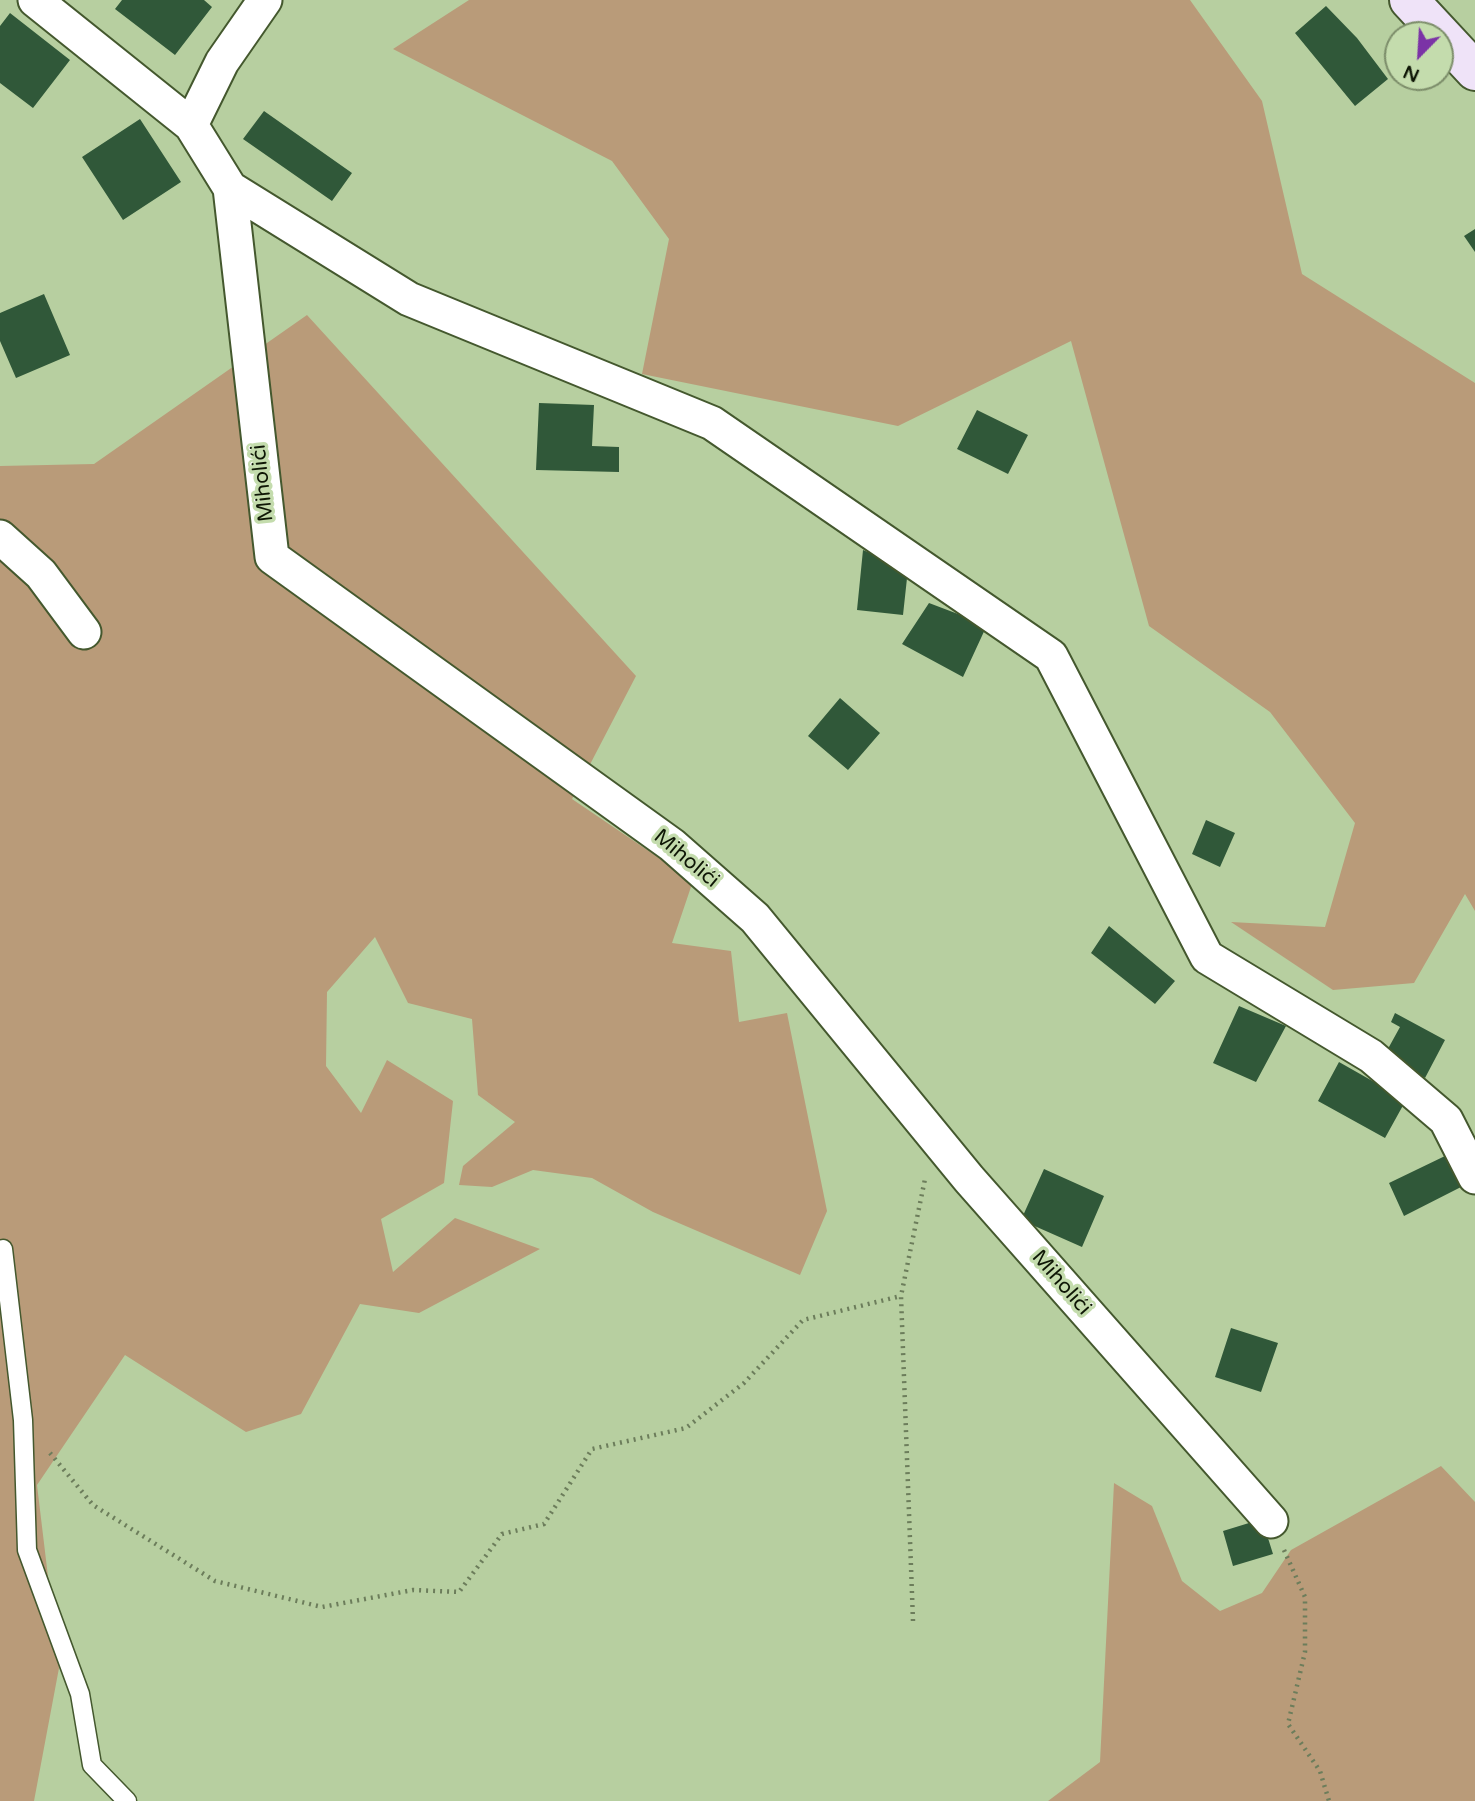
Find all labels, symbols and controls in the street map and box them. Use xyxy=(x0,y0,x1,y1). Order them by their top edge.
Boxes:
north arrow xyxy=(1384,21,1454,91)
text: N xyxy=(1400,60,1423,87)
street label: Miholići xyxy=(246,443,280,523)
street label: Miholići xyxy=(648,824,724,894)
street label: Miholići xyxy=(1026,1245,1096,1321)

